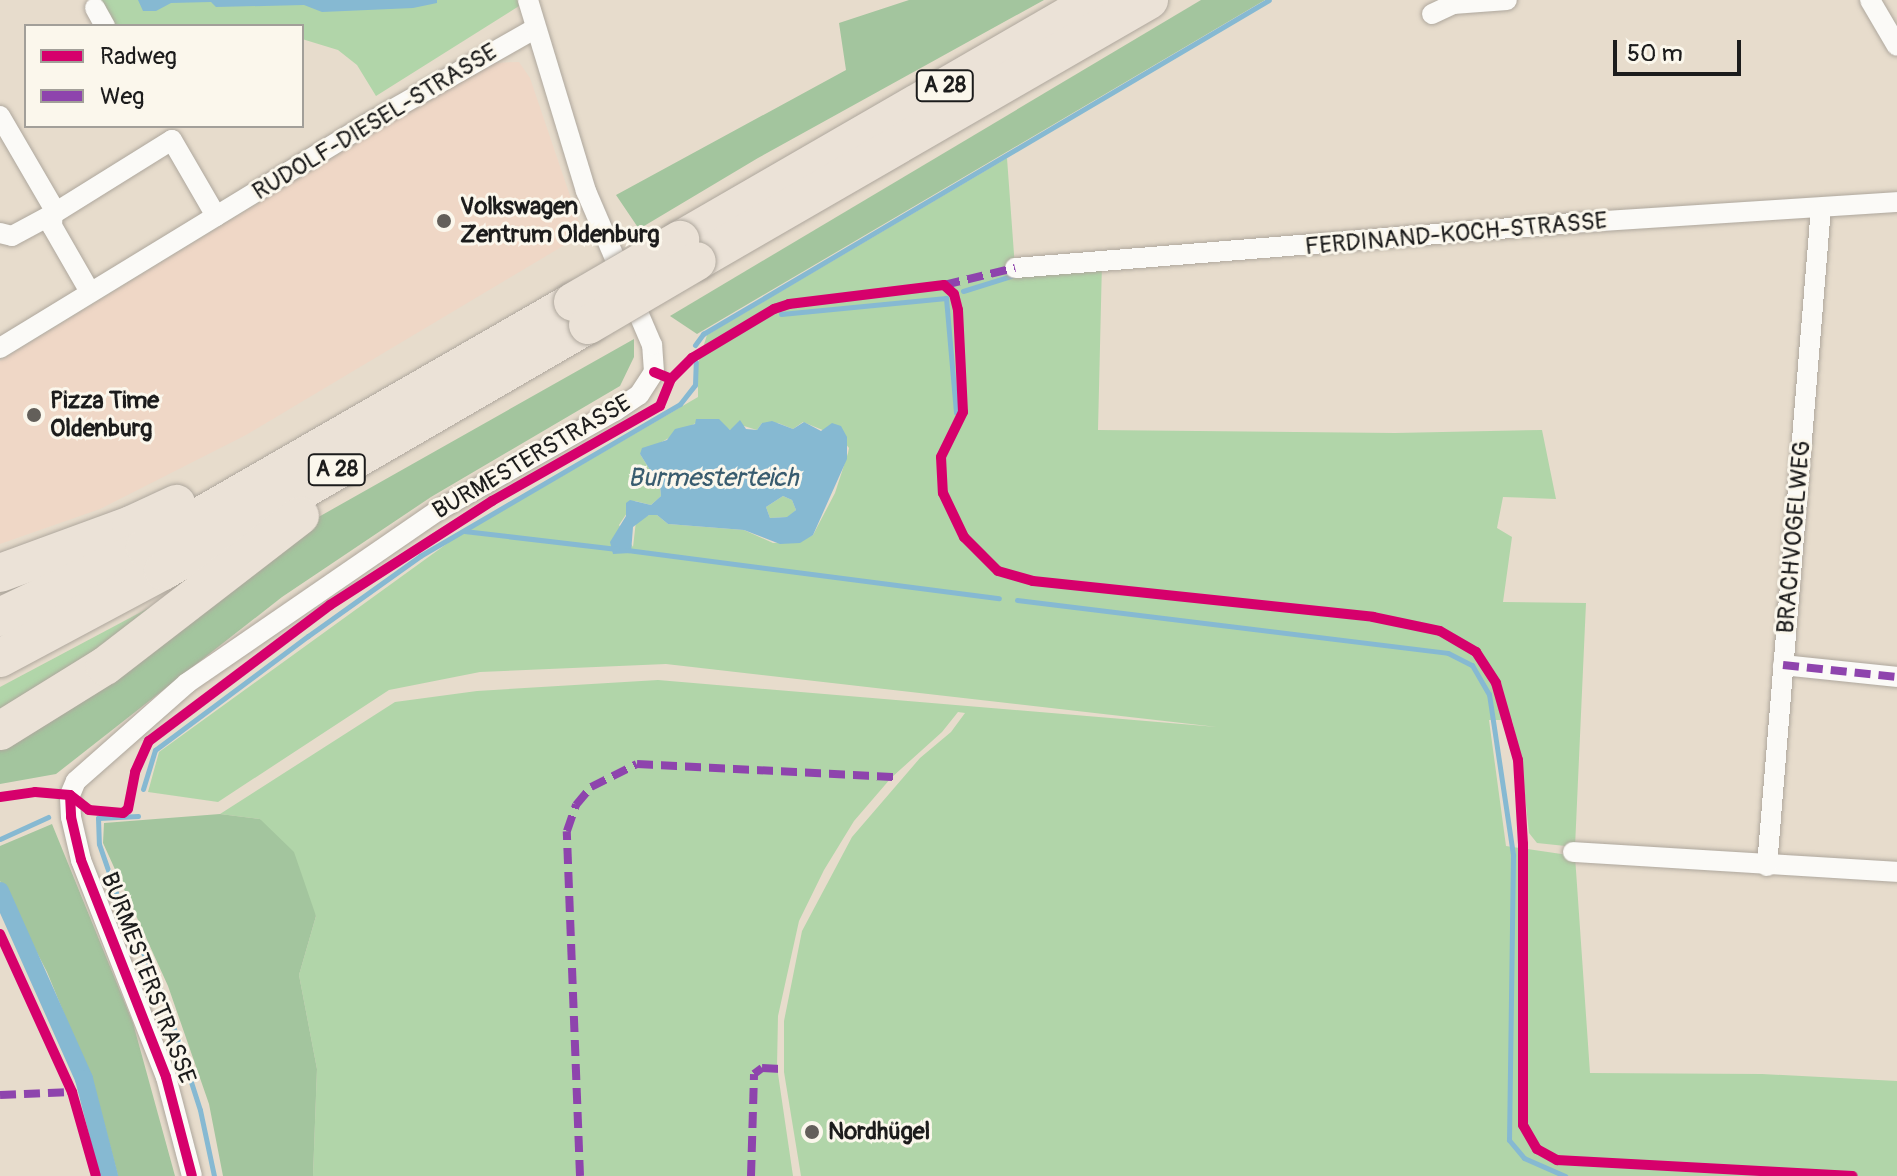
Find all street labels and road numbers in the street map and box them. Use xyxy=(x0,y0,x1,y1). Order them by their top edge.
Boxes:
street label: RUDOLF-DIESEL-STRASSE xyxy=(248,38,502,206)
road number: A 28 xyxy=(915,68,975,104)
street label: FERDINAND-KOCH-STRASSE xyxy=(1304,206,1608,262)
street label: BURMESTERSTRASSE xyxy=(428,389,636,525)
street label: BRACHVOGELWEG xyxy=(1771,439,1817,635)
road number: A 28 xyxy=(307,452,367,488)
street label: BURMESTERSTRASSE xyxy=(94,868,202,1088)

